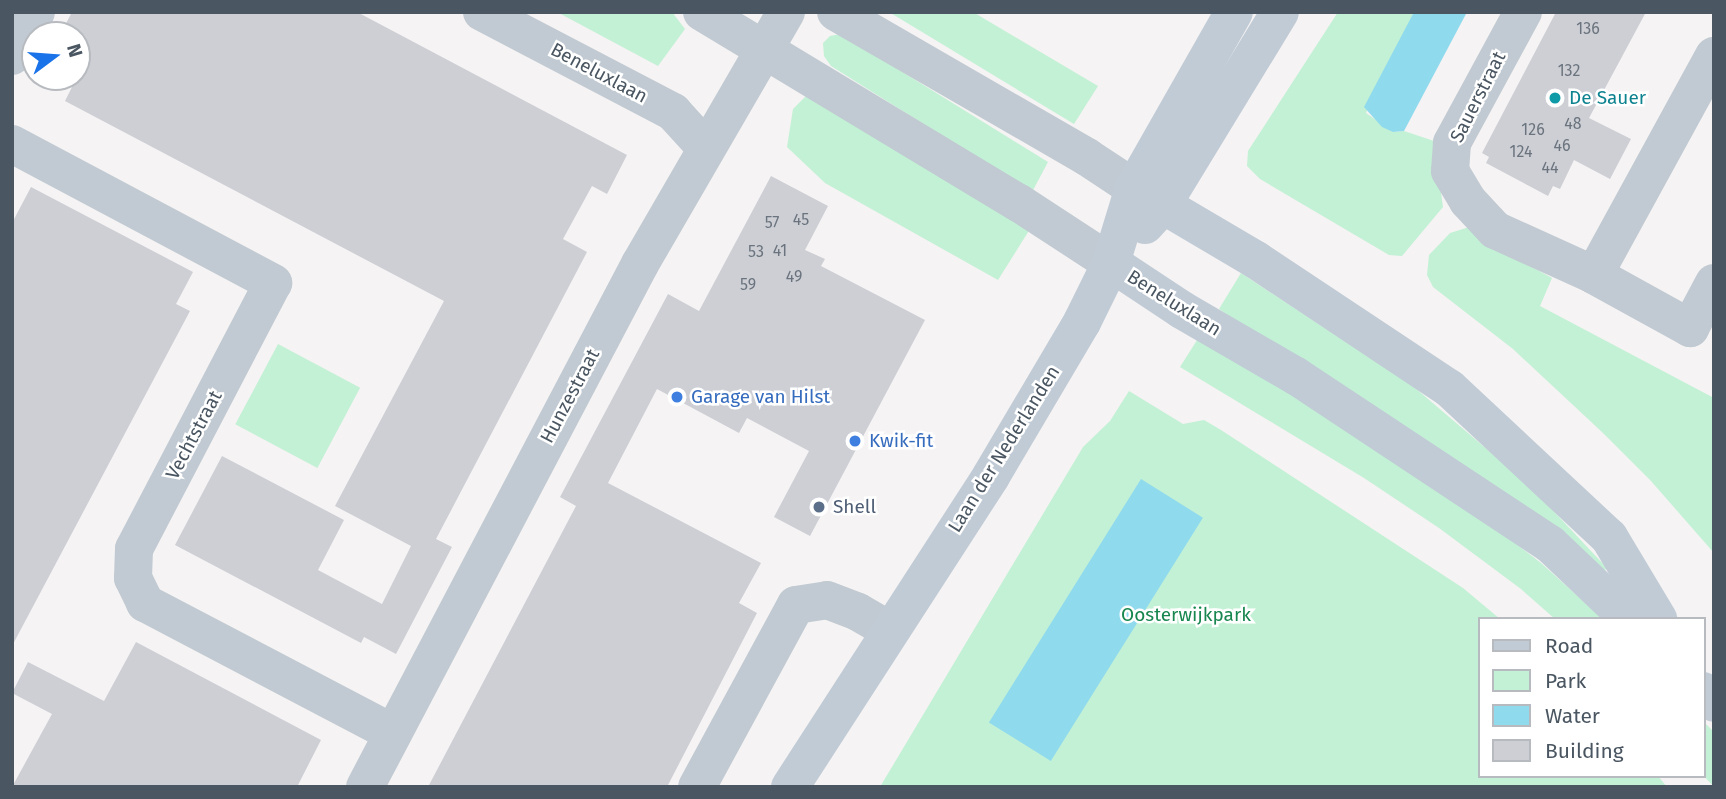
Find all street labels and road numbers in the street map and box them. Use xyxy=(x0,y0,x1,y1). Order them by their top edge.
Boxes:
street label: Beneluxlaan xyxy=(547,38,651,108)
street label: Sauerstraat xyxy=(1445,48,1511,146)
street label: Beneluxlaan xyxy=(1123,265,1225,341)
street label: Hunzestraat xyxy=(536,345,604,447)
street label: Laan der Nederlanden xyxy=(943,361,1065,537)
street label: Vechtstraat xyxy=(161,387,227,483)

